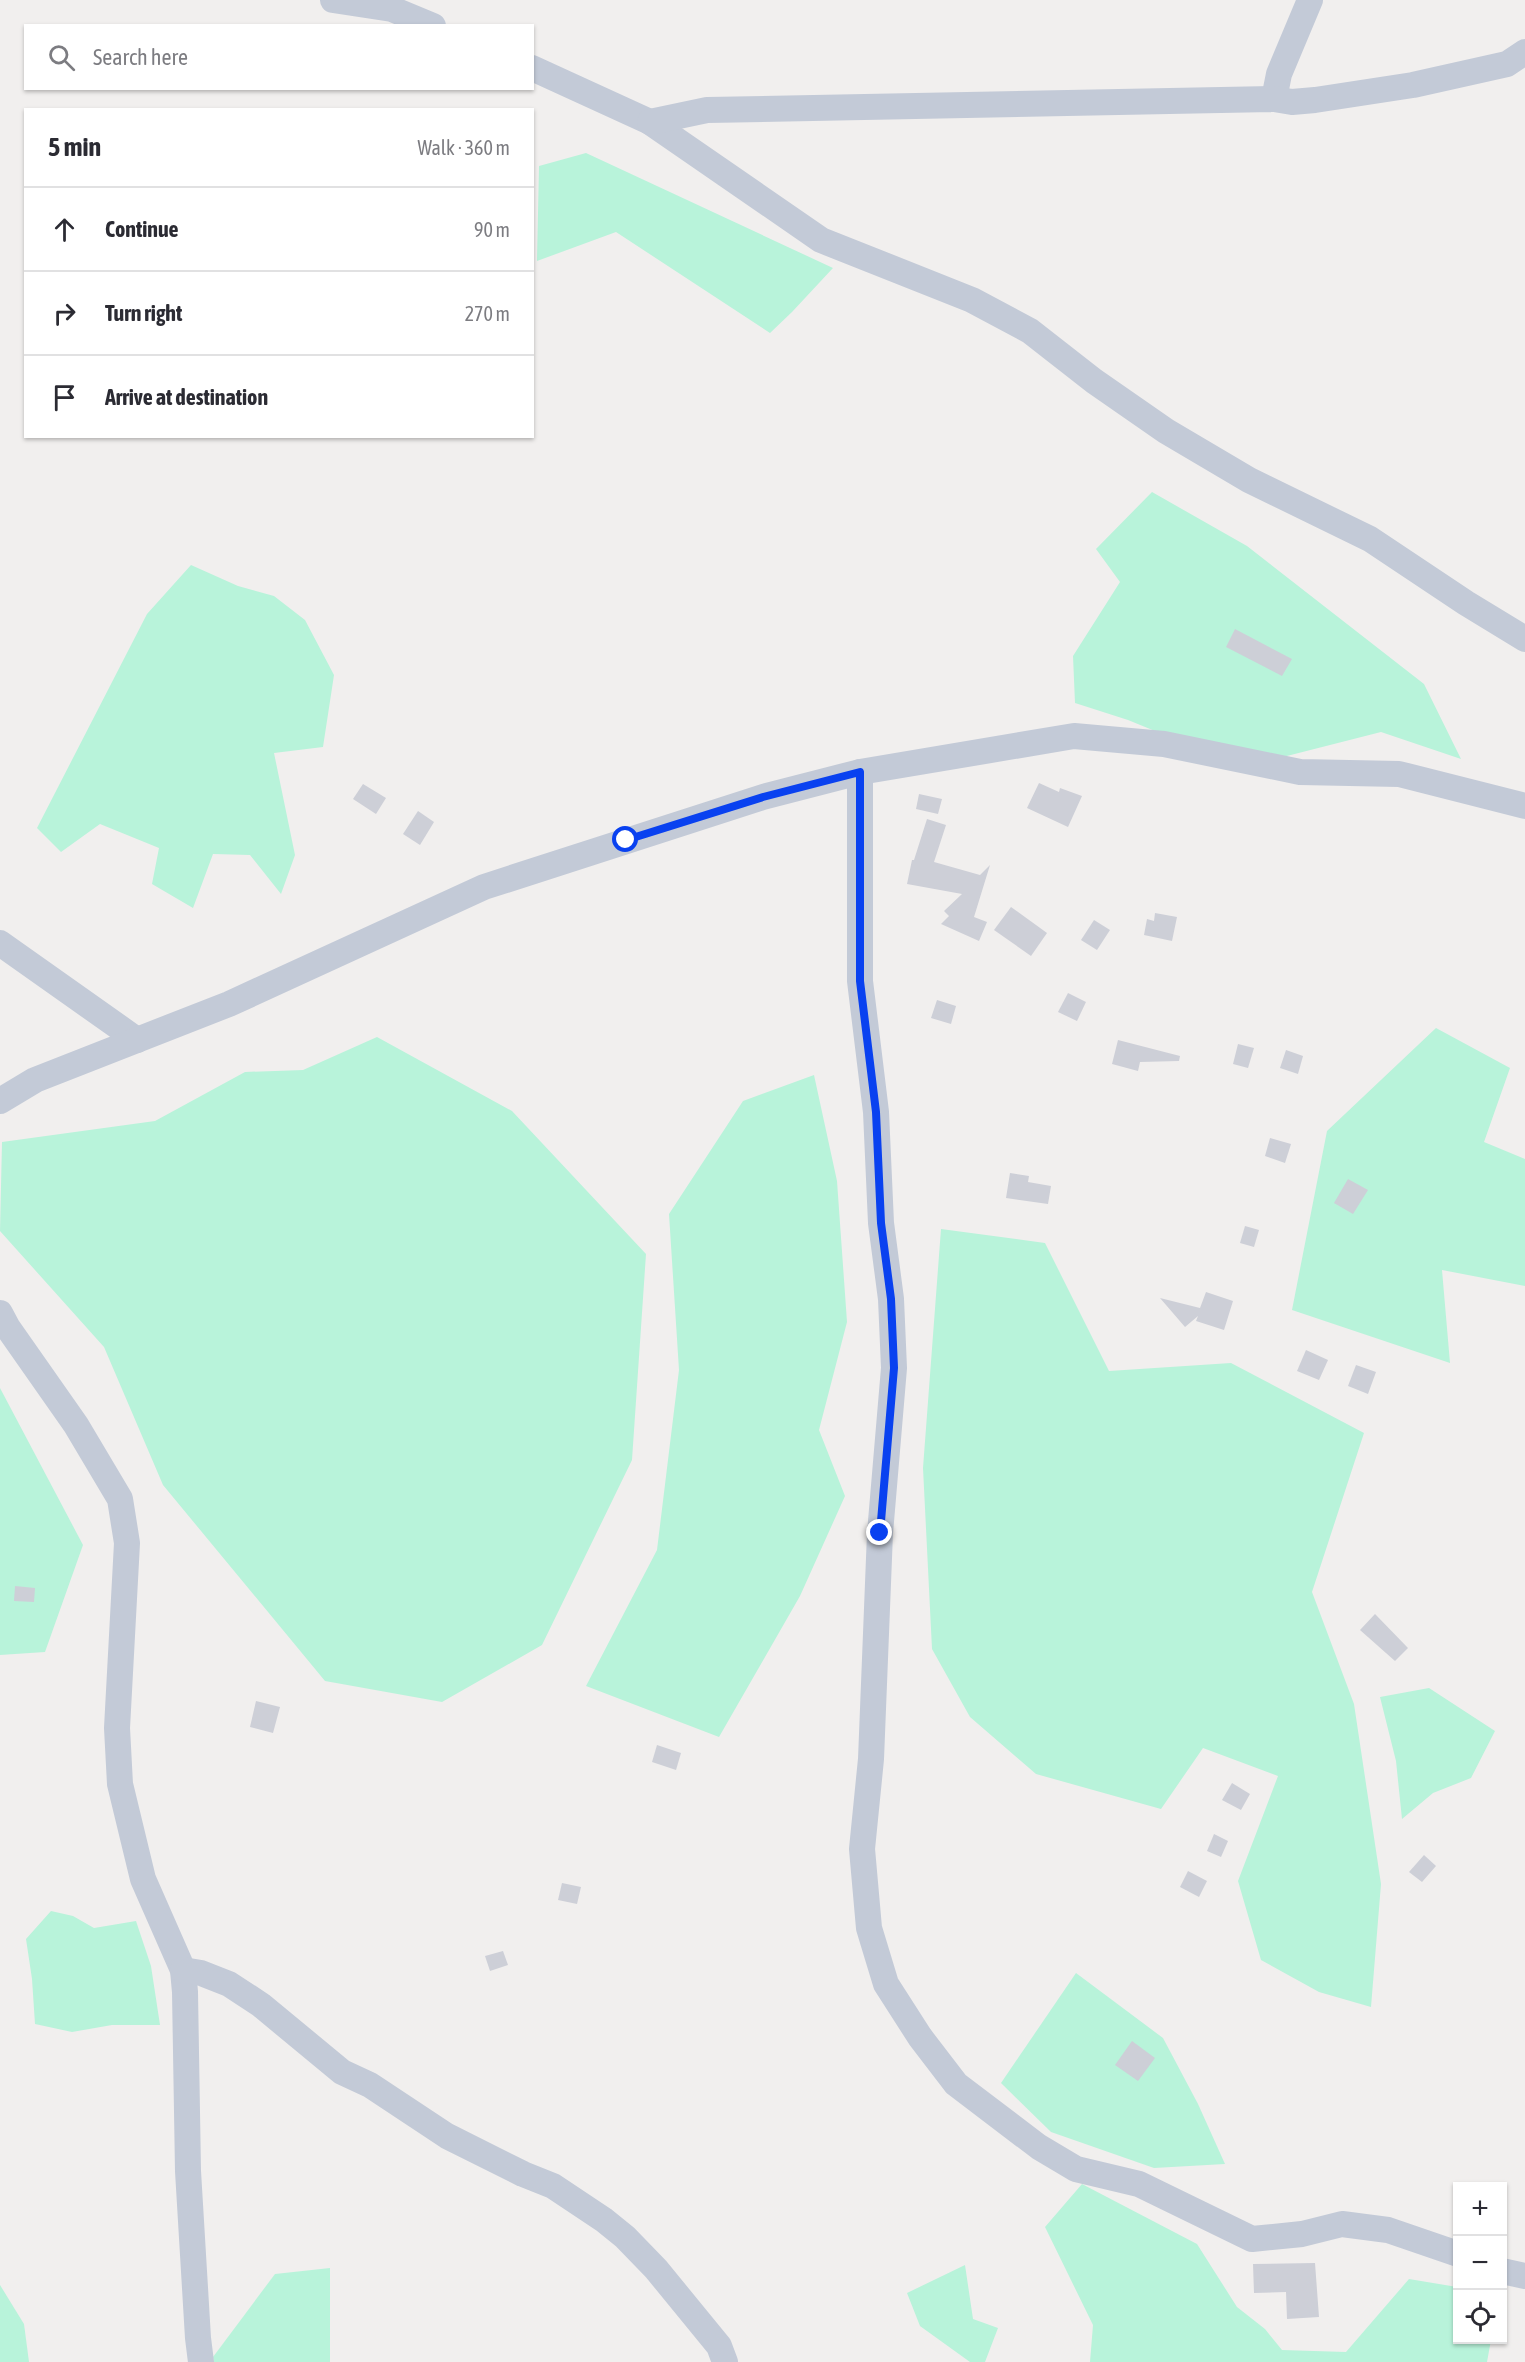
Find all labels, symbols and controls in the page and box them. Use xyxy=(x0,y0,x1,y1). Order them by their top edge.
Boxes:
search box xyxy=(24,24,534,90)
icon: search xyxy=(45,41,78,74)
text: Search here xyxy=(93,44,188,70)
text: 5 min xyxy=(48,132,101,162)
text: Walk · 360 m xyxy=(418,136,510,159)
icon: ahead xyxy=(48,213,81,246)
text: Continue xyxy=(105,216,179,242)
text: 90 m xyxy=(474,218,510,241)
icon: right xyxy=(48,297,81,330)
text: Turn right xyxy=(105,300,182,326)
text: 270 m xyxy=(465,302,510,325)
icon: arrive xyxy=(48,381,81,414)
text: Arrive at destination xyxy=(105,384,268,410)
route start xyxy=(612,826,638,852)
route end xyxy=(866,1519,892,1545)
map controls xyxy=(1453,2182,1507,2344)
button: + xyxy=(1453,2182,1507,2236)
button: − xyxy=(1453,2236,1507,2290)
button: locate xyxy=(1453,2290,1507,2344)

